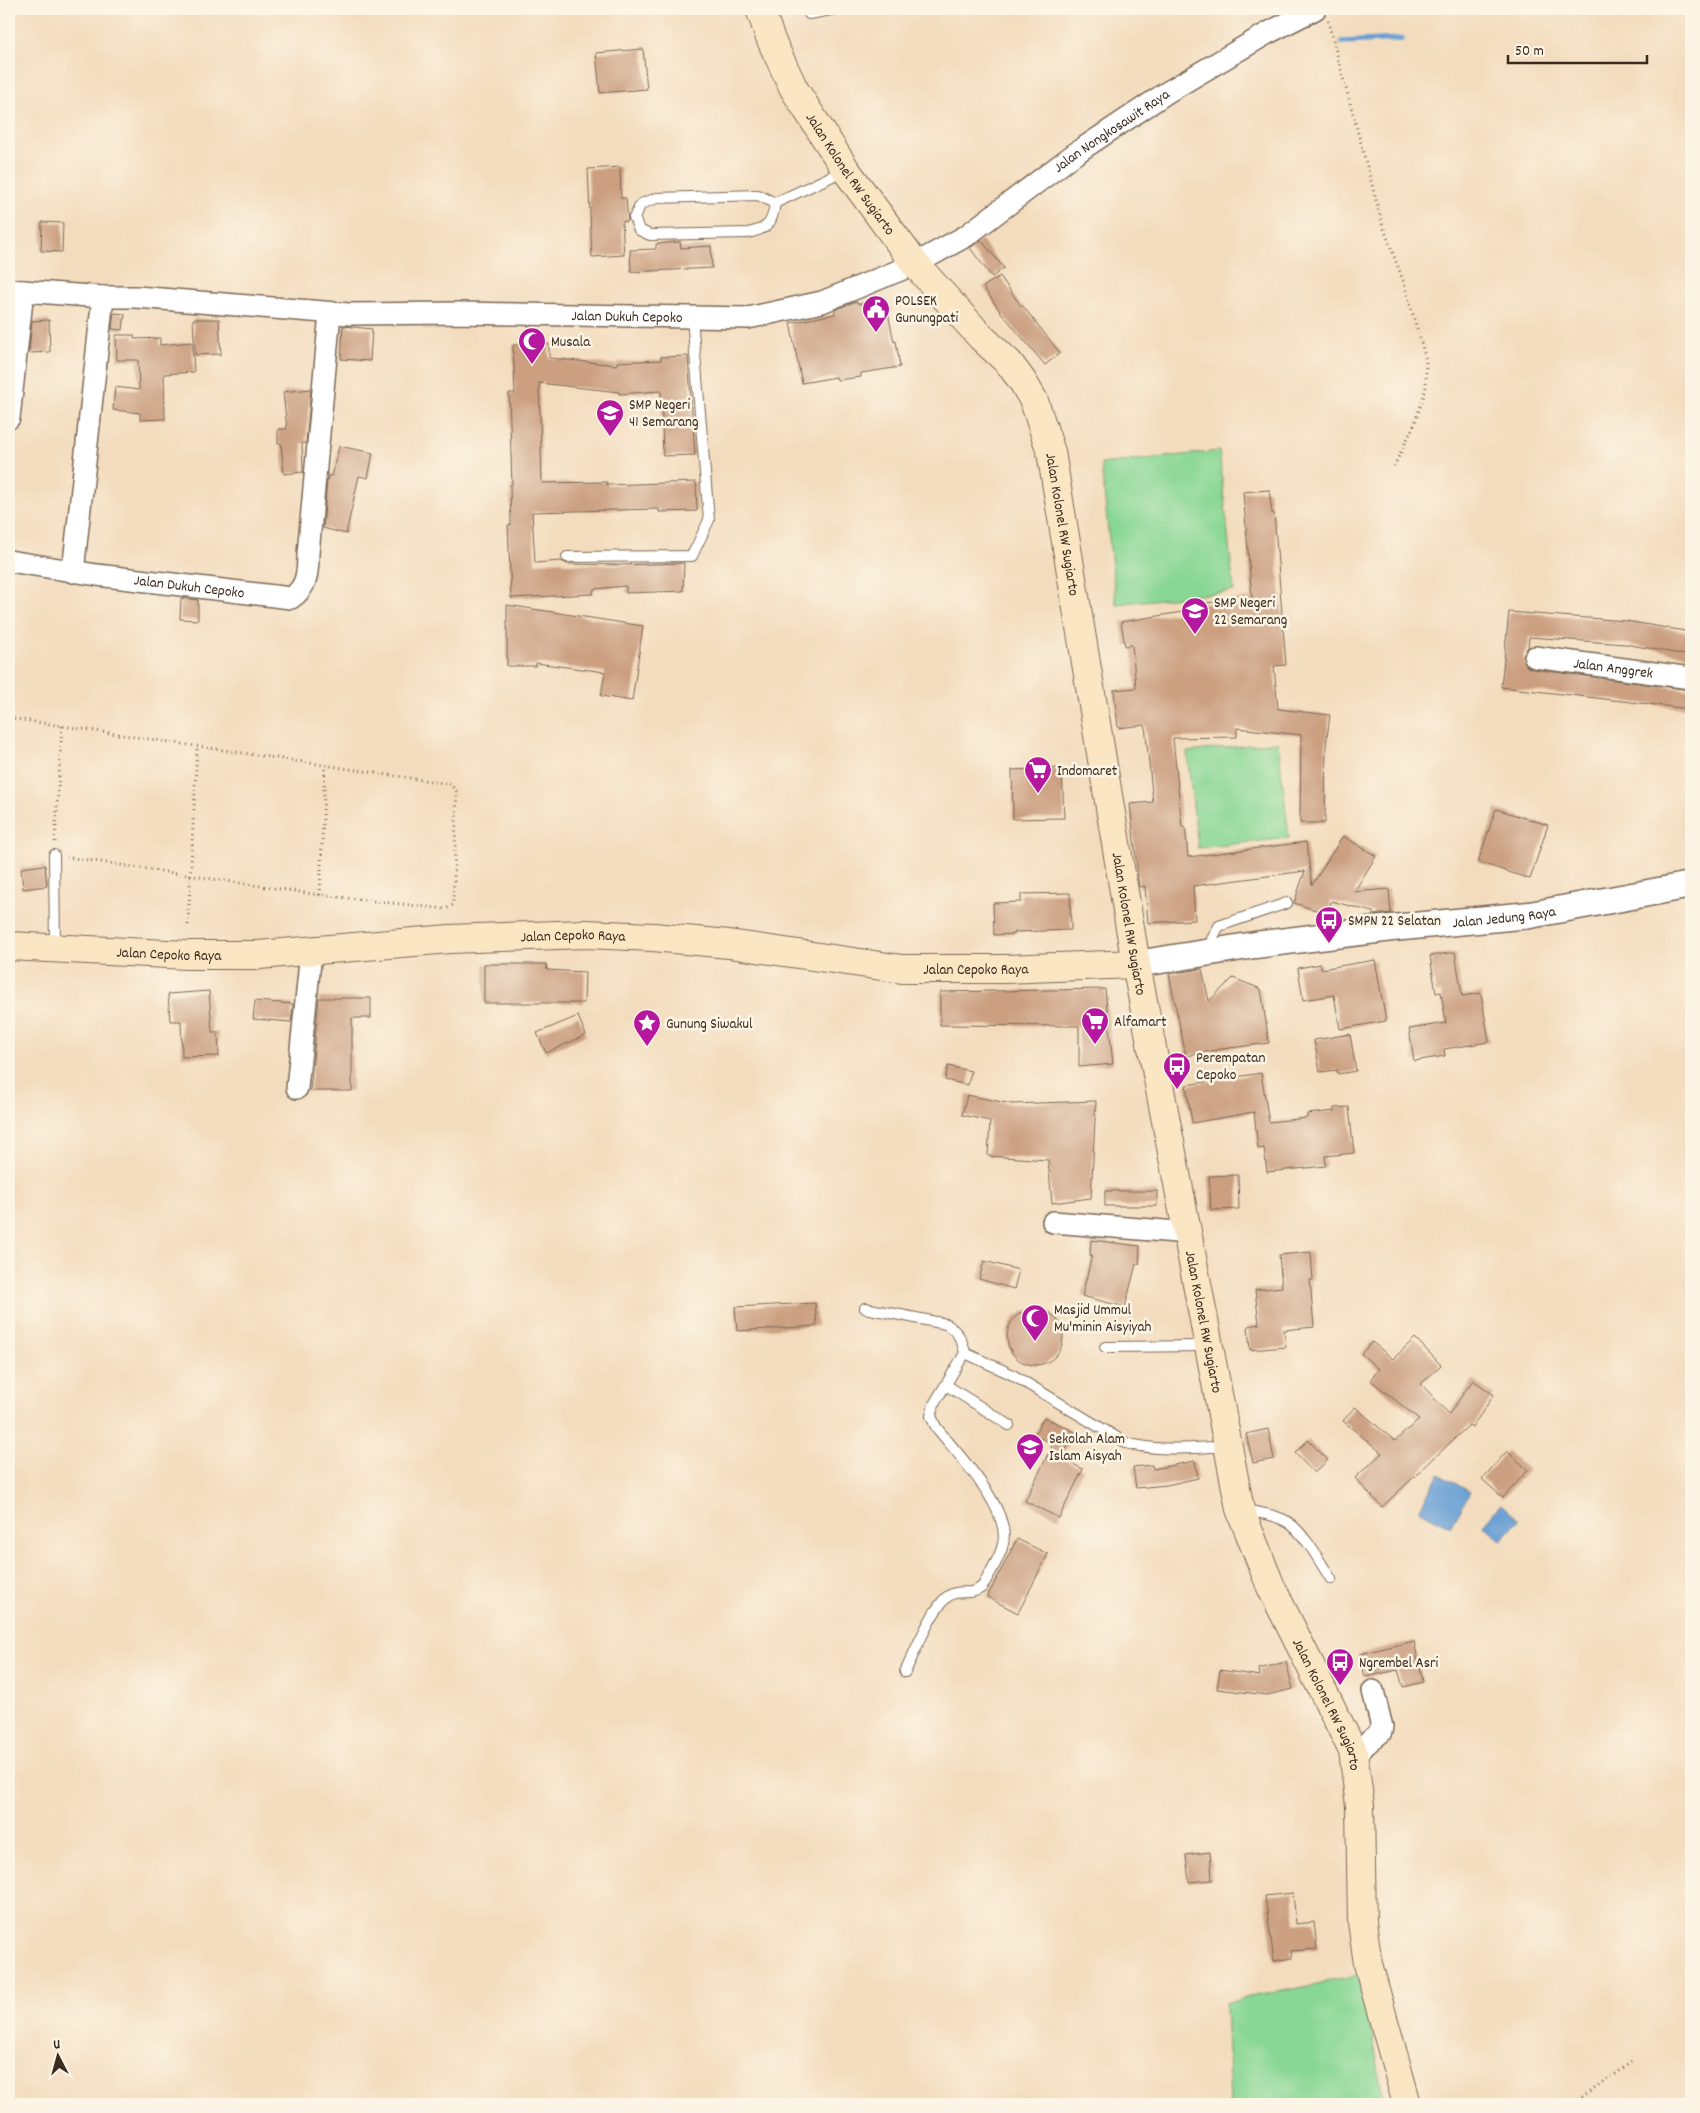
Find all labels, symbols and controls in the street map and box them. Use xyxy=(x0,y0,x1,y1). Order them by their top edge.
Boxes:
scale bar xyxy=(1508,32,1646,64)
text: 50 m xyxy=(1515,41,1544,63)
street label: Jalan Nongkosawit Raya xyxy=(1050,84,1176,179)
street label: Jalan Kolonel RW Sugiarto xyxy=(799,109,900,241)
place label: POLSEK Gunungpati xyxy=(895,291,958,330)
public building icon: POLSEK Gunungpati xyxy=(861,294,891,333)
street label: Jalan Dukuh Cepoko xyxy=(571,306,683,330)
mosque icon: Musala xyxy=(517,326,547,365)
place label: Musala xyxy=(551,332,591,354)
place label: SMP Negeri 41 Semarang xyxy=(629,395,699,434)
school or university icon: SMP Negeri 41 Semarang xyxy=(595,398,625,437)
street label: Jalan Kolonel RW Sugiarto xyxy=(1038,451,1084,598)
street label: Jalan Dukuh Cepoko xyxy=(133,570,246,605)
place label: SMP Negeri 22 Semarang xyxy=(1214,593,1287,632)
school or university icon: SMP Negeri 22 Semarang xyxy=(1180,596,1210,635)
street label: Jalan Anggrek xyxy=(1572,653,1654,686)
supermarket icon: Indomaret xyxy=(1023,755,1053,794)
place label: Indomaret xyxy=(1057,761,1118,783)
street label: Jalan Kolonel RW Sugiarto xyxy=(1105,851,1151,998)
street label: Jalan Jedung Raya xyxy=(1452,901,1558,935)
bus stop icon: SMPN 22 Selatan xyxy=(1314,905,1344,944)
place label: SMPN 22 Selatan xyxy=(1348,911,1441,933)
street label: Jalan Cepoko Raya xyxy=(520,925,627,949)
street label: Jalan Cepoko Raya xyxy=(116,942,222,968)
street label: Jalan Cepoko Raya xyxy=(923,959,1030,982)
supermarket icon: Alfamart xyxy=(1080,1006,1110,1045)
place icon: Gunung Siwakul xyxy=(632,1008,662,1047)
place label: Alfamart xyxy=(1114,1012,1167,1034)
place label: Gunung Siwakul xyxy=(666,1014,753,1036)
place label: Perempatan Cepoko xyxy=(1196,1048,1265,1087)
bus stop icon: Perempatan Cepoko xyxy=(1162,1051,1192,1090)
street label: Jalan Kolonel RW Sugiarto xyxy=(1178,1249,1227,1395)
place label: Masjid Ummul Mu'minin Aisyiyah xyxy=(1054,1300,1151,1339)
mosque icon: Masjid Ummul Mu'minin Aisyiyah xyxy=(1020,1303,1050,1342)
place label: Sekolah Alam Islam Aisyah xyxy=(1049,1429,1125,1468)
school or university icon: Sekolah Alam Islam Aisyah xyxy=(1015,1432,1045,1471)
street label: Jalan Kolonel RW Sugiarto xyxy=(1285,1635,1364,1772)
bus stop icon: Ngrembel Asri xyxy=(1325,1647,1355,1686)
place label: Ngrembel Asri xyxy=(1359,1653,1439,1675)
north arrow xyxy=(32,2030,82,2080)
text: U xyxy=(52,2035,62,2055)

